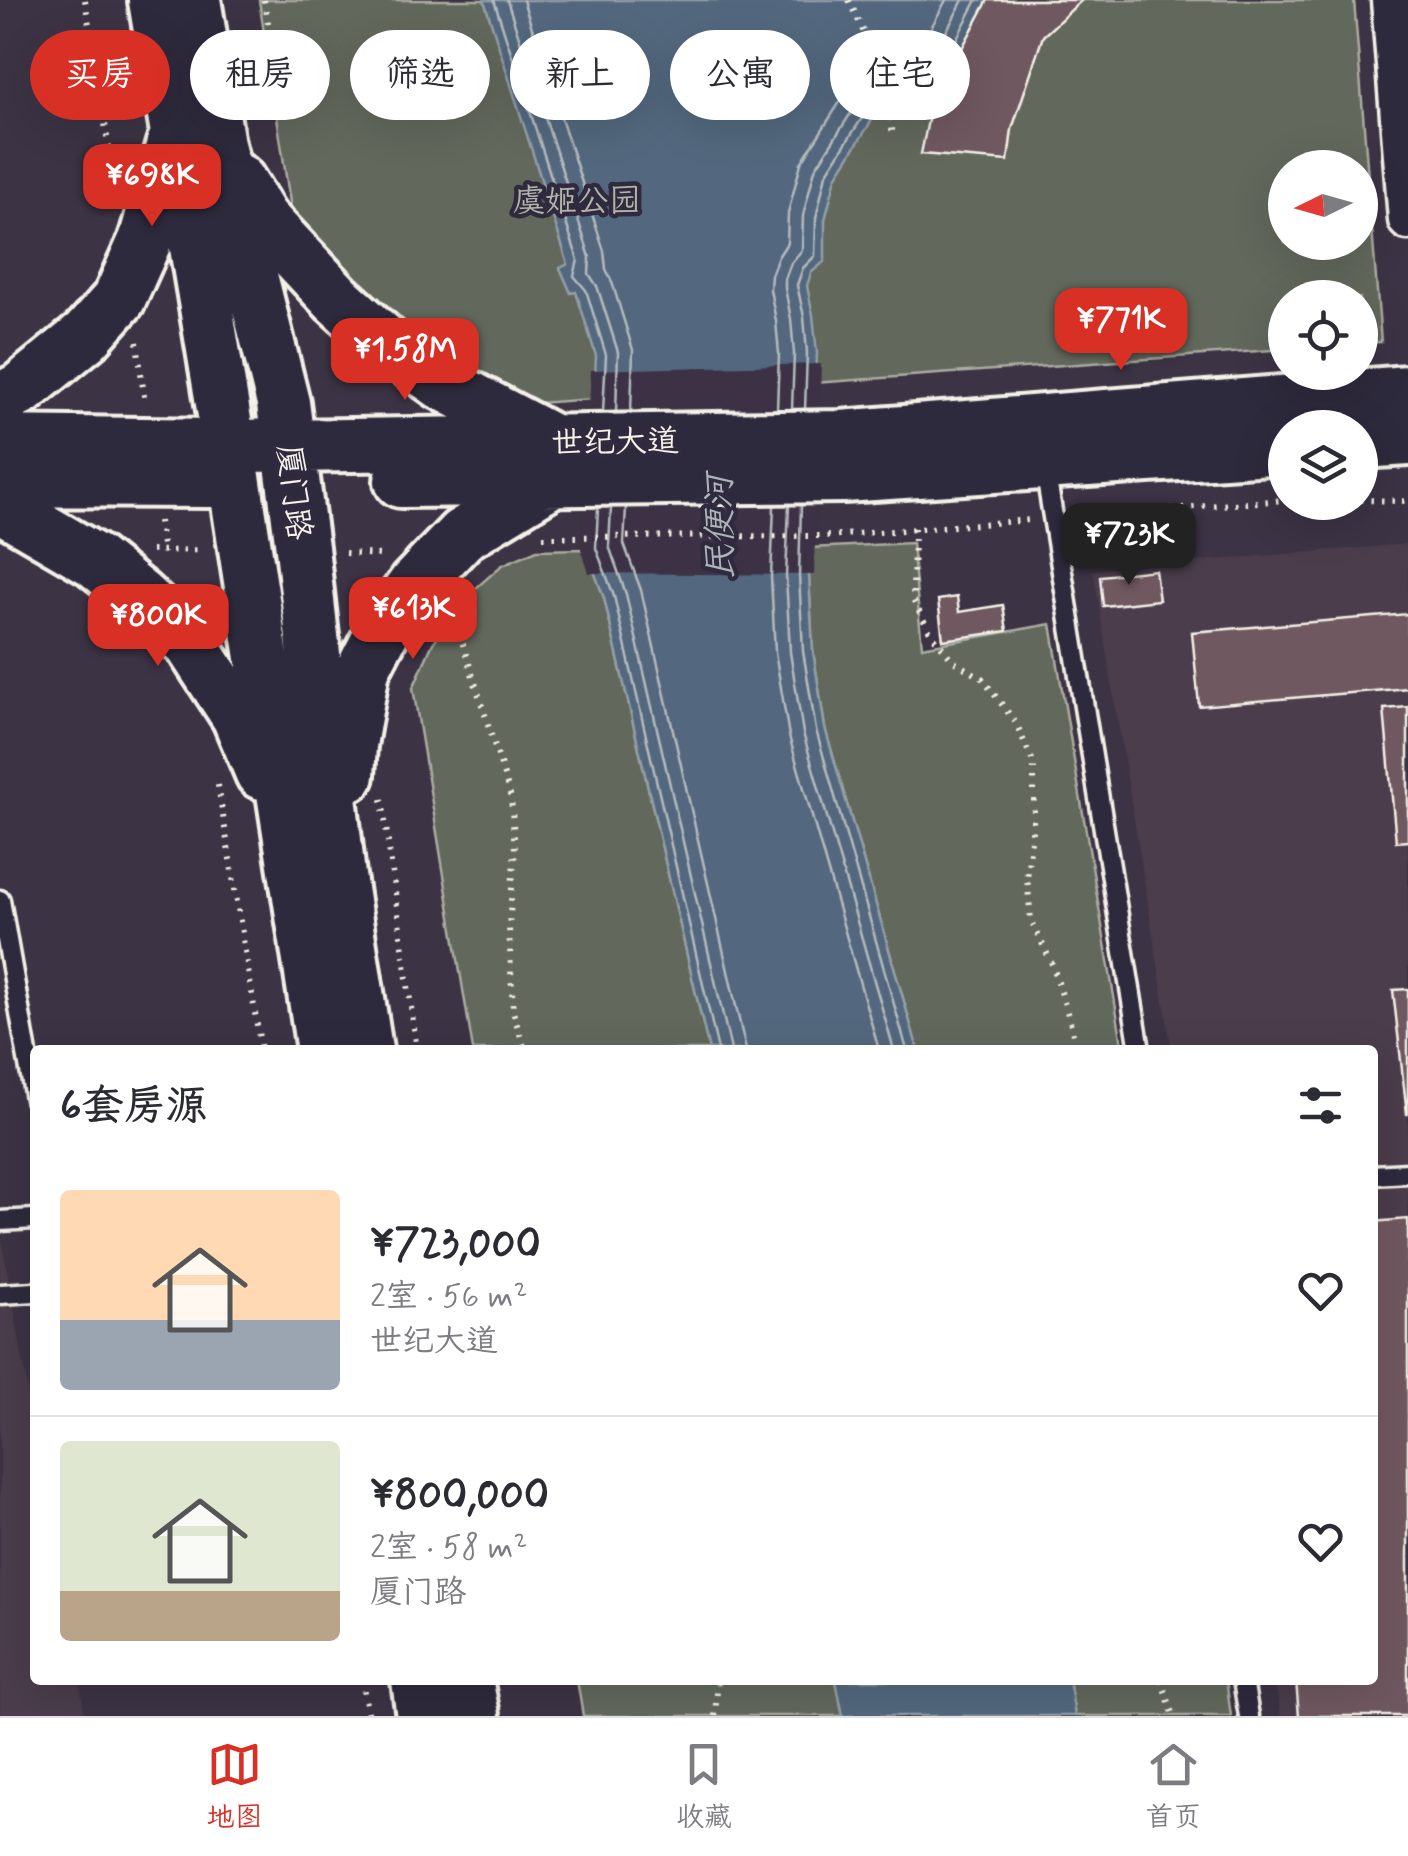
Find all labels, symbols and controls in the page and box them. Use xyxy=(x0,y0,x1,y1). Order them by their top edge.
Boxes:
chip: 买房 xyxy=(30,30,170,120)
chip: 租房 xyxy=(190,30,330,120)
chip: 筛选 xyxy=(350,30,490,120)
chip: 新上 xyxy=(510,30,650,120)
chip: 公寓 xyxy=(670,30,810,120)
chip: 住宅 xyxy=(830,30,970,120)
pin: ¥698K xyxy=(82,144,222,229)
north arrow xyxy=(1268,150,1378,260)
map controls xyxy=(1268,150,1378,520)
text: ¥698K xyxy=(105,155,199,197)
park label: 虞姬公园 xyxy=(513,181,641,223)
button: locate xyxy=(1268,280,1378,390)
pin: ¥771K xyxy=(1051,288,1191,373)
text: ¥771K xyxy=(1077,299,1166,341)
pin: ¥1.58M xyxy=(324,318,486,403)
text: ¥1.58M xyxy=(353,329,457,371)
button: layers xyxy=(1268,410,1378,520)
street label: 世纪大道 xyxy=(551,421,679,465)
street label: 厦门路 xyxy=(266,442,320,542)
water label: 民便河 xyxy=(697,469,745,580)
pin: ¥723K xyxy=(1059,503,1199,588)
text: ¥723K xyxy=(1084,514,1174,556)
pin: ¥613K xyxy=(343,577,483,662)
pin: ¥800K xyxy=(88,584,228,669)
text: ¥613K xyxy=(371,588,455,630)
text: ¥800K xyxy=(110,595,206,637)
icon: filters xyxy=(1293,1078,1348,1133)
text: 6套房源 xyxy=(60,1080,208,1135)
text: ¥723,000 xyxy=(370,1218,541,1273)
icon: home xyxy=(140,1230,260,1350)
icon: heart xyxy=(1293,1263,1348,1318)
text: 2室 · 56 m² xyxy=(370,1276,527,1318)
text: 世纪大道 xyxy=(370,1321,498,1363)
text: ¥800,000 xyxy=(370,1469,549,1524)
icon: home xyxy=(140,1481,260,1601)
icon: heart xyxy=(1293,1514,1348,1569)
text: 2室 · 58 m² xyxy=(370,1527,527,1569)
text: 厦门路 xyxy=(370,1572,466,1614)
tab: 地图 xyxy=(207,1737,263,1837)
tab: 收藏 xyxy=(676,1737,732,1837)
tab: 首页 xyxy=(1145,1737,1201,1837)

